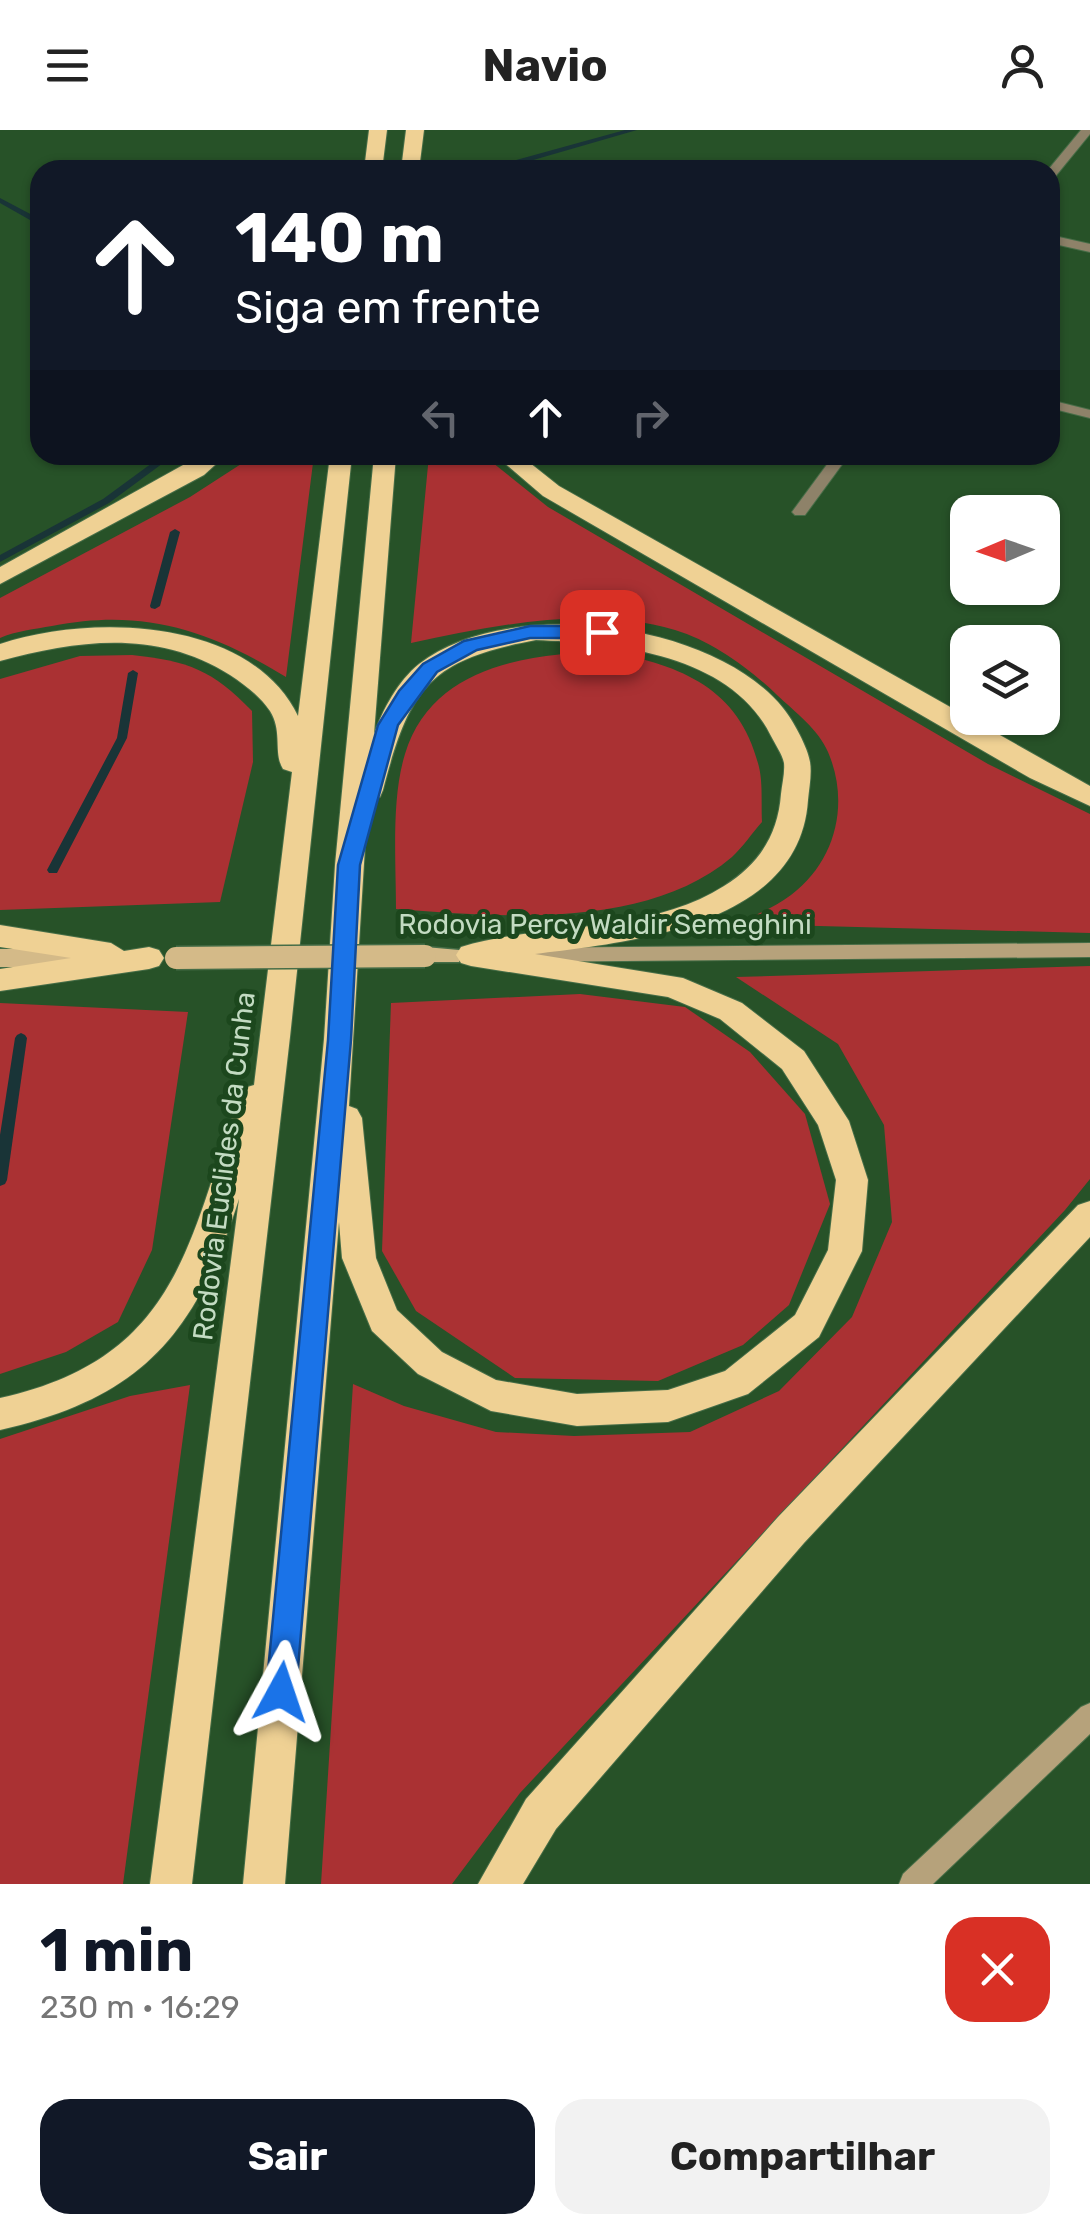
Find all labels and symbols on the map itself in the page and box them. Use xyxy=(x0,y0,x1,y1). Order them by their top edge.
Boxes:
north arrow xyxy=(950,495,1060,605)
pin xyxy=(560,590,645,675)
street label: Rodovia Percy Waldir Semeghini xyxy=(398,908,812,941)
street label: Rodovia Euclides da Cunha xyxy=(186,990,262,1342)
position arrow xyxy=(229,1640,333,1744)

